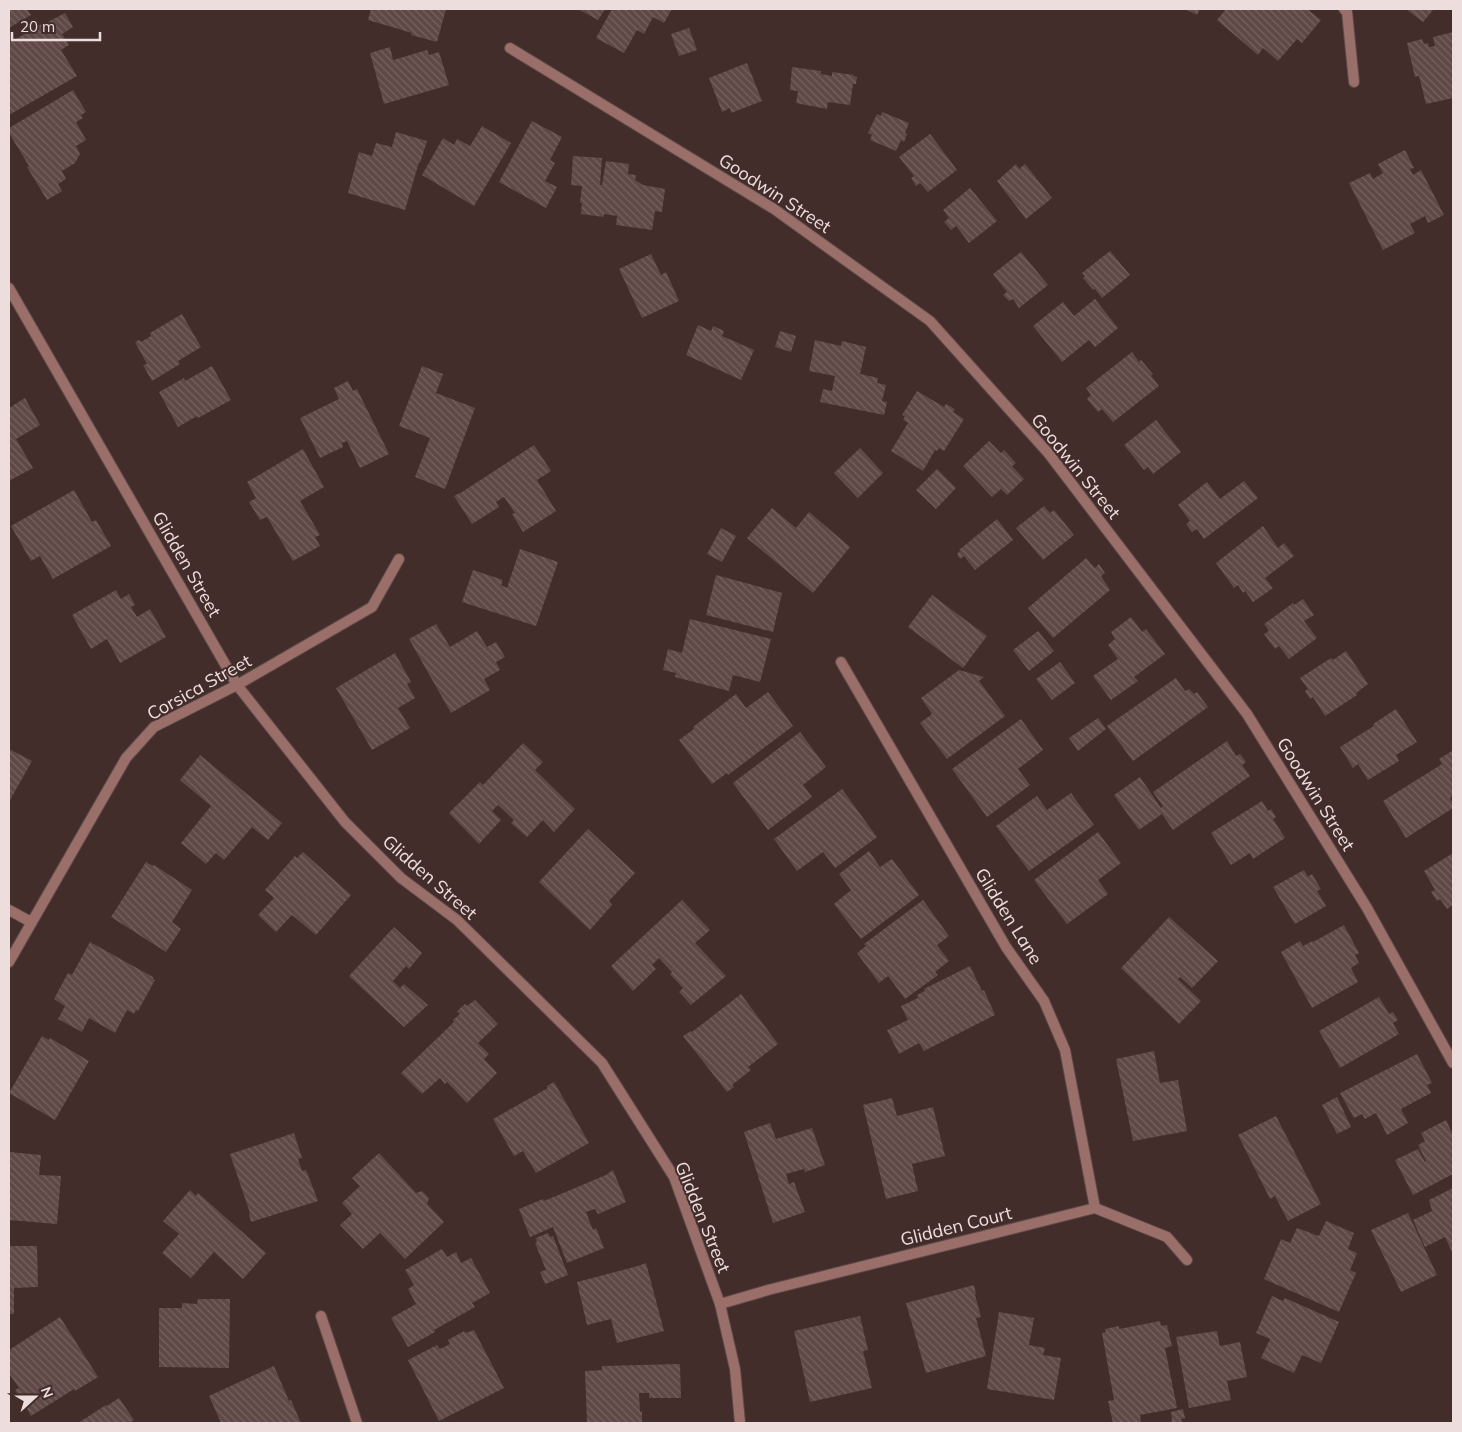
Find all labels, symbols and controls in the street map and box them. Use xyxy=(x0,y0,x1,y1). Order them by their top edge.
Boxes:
scale bar xyxy=(12,10,100,42)
text: 20 m xyxy=(20,17,55,36)
street label: Goodwin Street xyxy=(714,148,836,238)
street label: Goodwin Street xyxy=(1026,408,1126,524)
street label: Glidden Street xyxy=(148,507,226,621)
street label: Corsica Street xyxy=(143,649,255,725)
street label: Goodwin Street xyxy=(1272,733,1360,855)
street label: Glidden Street xyxy=(378,830,482,924)
street label: Glidden Lane xyxy=(970,864,1048,968)
street label: Glidden Street xyxy=(670,1158,736,1276)
street label: Glidden Court xyxy=(898,1201,1014,1251)
north arrow xyxy=(10,1372,60,1422)
text: N xyxy=(37,1384,57,1401)

